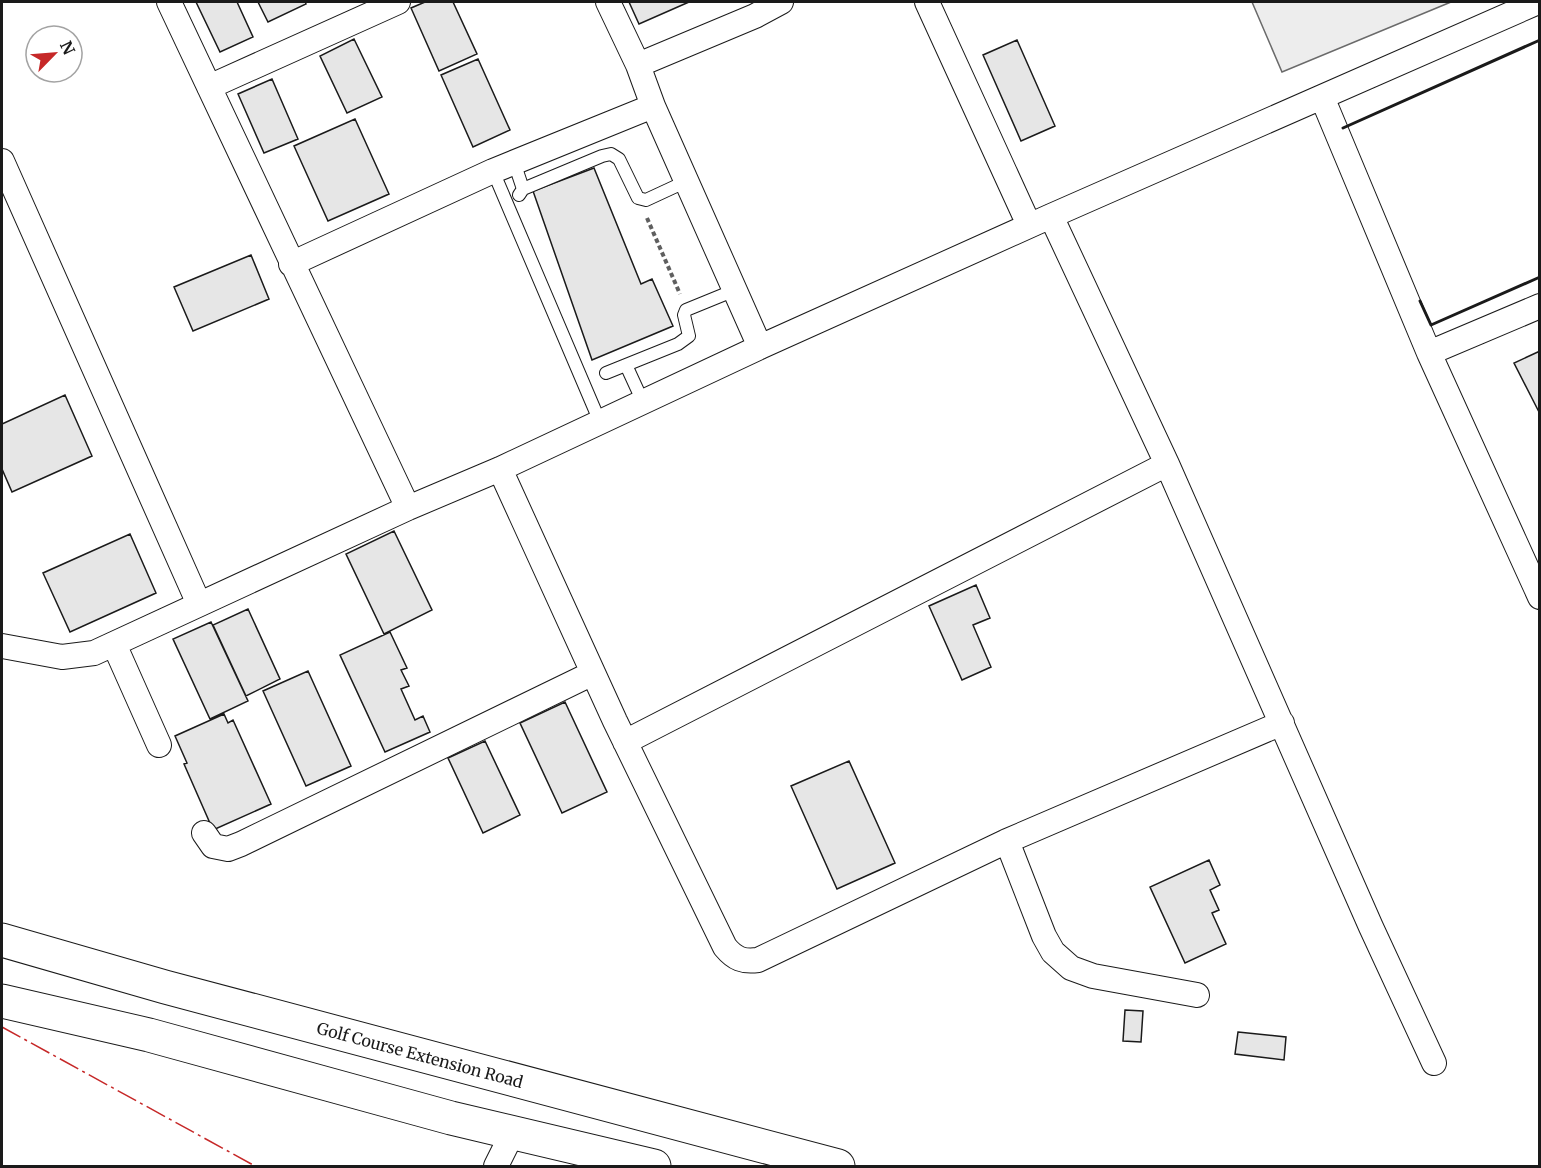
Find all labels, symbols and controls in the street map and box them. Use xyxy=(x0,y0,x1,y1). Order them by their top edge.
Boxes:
north arrow xyxy=(24,24,84,84)
text: N xyxy=(56,38,79,58)
street label: Golf Course Extension Road xyxy=(315,1018,526,1092)

